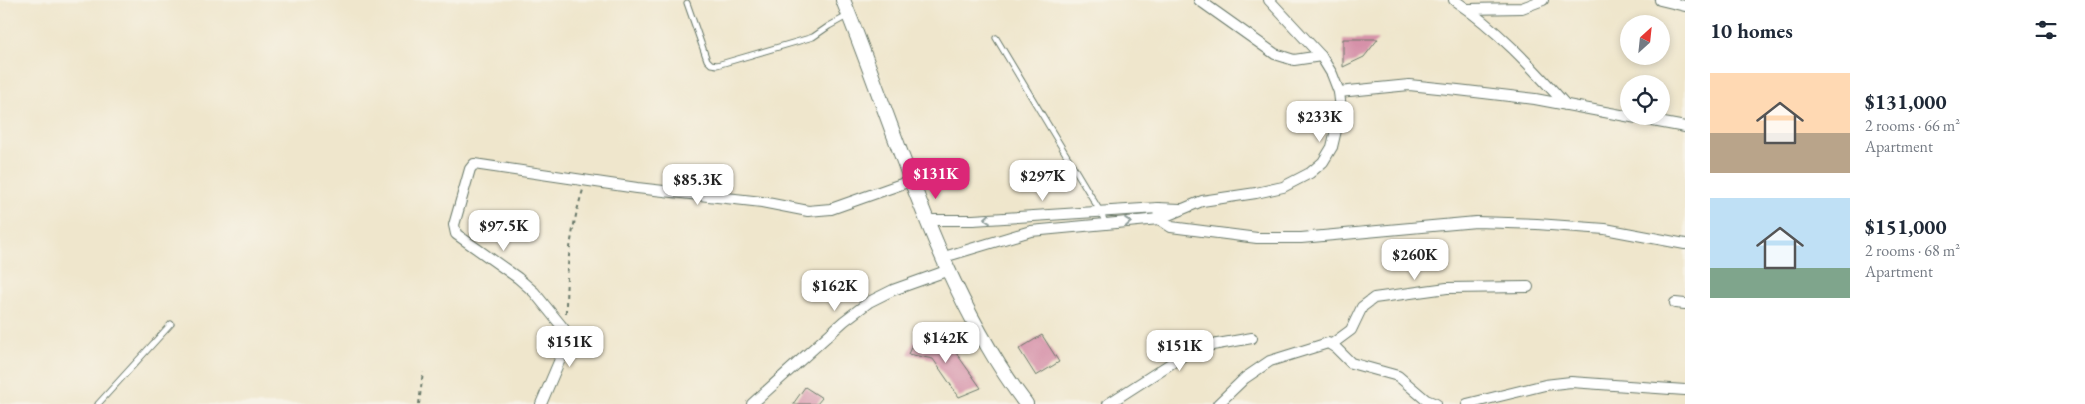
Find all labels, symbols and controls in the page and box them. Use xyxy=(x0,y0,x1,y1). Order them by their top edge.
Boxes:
north arrow xyxy=(1620,15,1670,65)
map controls xyxy=(1620,15,1670,125)
icon: filters xyxy=(2032,16,2060,44)
text: 10 homes xyxy=(1710,17,1793,44)
button: locate xyxy=(1620,75,1670,125)
text: $131,000 xyxy=(1865,88,1947,115)
icon: home xyxy=(1750,93,1810,153)
pin: $233K xyxy=(1285,100,1355,143)
text: $233K xyxy=(1298,106,1342,127)
text: 2 rooms · 66 m² xyxy=(1865,115,1960,136)
text: Apartment xyxy=(1865,136,1933,157)
pin: $131K xyxy=(901,158,971,200)
pin: $297K xyxy=(1008,160,1078,202)
text: $131K xyxy=(914,163,958,184)
pin: $85.3K xyxy=(657,164,739,206)
text: $297K xyxy=(1021,165,1065,186)
text: $85.3K xyxy=(674,169,722,190)
pin: $97.5K xyxy=(463,210,545,252)
one-way arrow xyxy=(983,213,991,224)
text: $151,000 xyxy=(1865,213,1947,240)
text: $97.5K xyxy=(480,215,528,236)
one-way arrow xyxy=(1124,216,1132,227)
icon: home xyxy=(1750,218,1810,278)
pin: $260K xyxy=(1380,238,1450,281)
text: 2 rooms · 68 m² xyxy=(1865,240,1960,261)
text: $260K xyxy=(1393,244,1437,265)
text: Apartment xyxy=(1865,261,1933,282)
pin: $162K xyxy=(800,270,870,312)
text: $162K xyxy=(813,275,857,296)
pin: $142K xyxy=(911,322,981,364)
pin: $151K xyxy=(535,326,605,368)
text: $142K xyxy=(924,327,968,348)
pin: $151K xyxy=(1145,330,1215,372)
text: $151K xyxy=(548,331,592,352)
text: $151K xyxy=(1158,335,1202,356)

